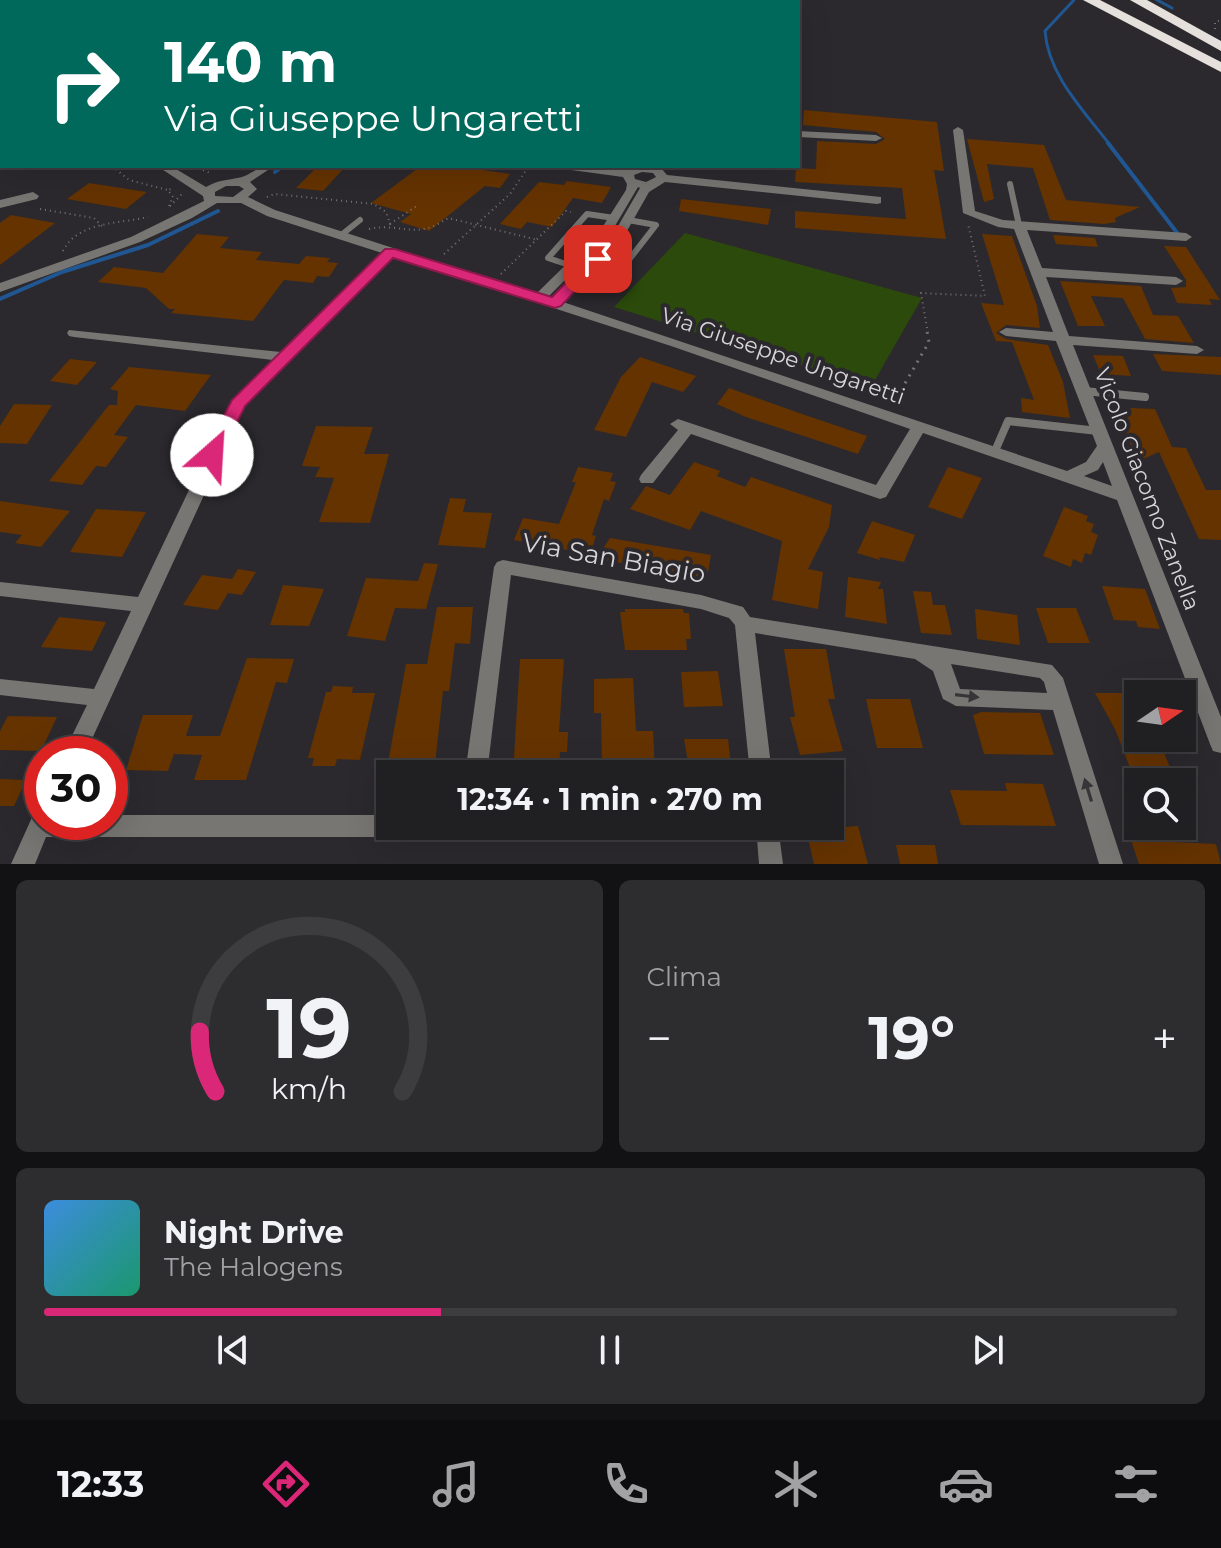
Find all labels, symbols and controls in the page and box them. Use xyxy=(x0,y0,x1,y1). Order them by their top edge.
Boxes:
text: 140 m xyxy=(164,28,337,96)
icon: right xyxy=(32,32,136,136)
text: Via Giuseppe Ungaretti xyxy=(164,96,583,140)
pin xyxy=(564,225,632,293)
icon: arrive xyxy=(576,237,620,281)
street label: Via Giuseppe Ungaretti xyxy=(658,302,908,410)
street label: Vicolo Giacomo Zanella xyxy=(1088,364,1206,614)
position arrow xyxy=(170,413,254,497)
street label: Via San Biagio xyxy=(520,526,708,590)
north arrow xyxy=(1124,680,1196,752)
map controls xyxy=(1124,680,1196,840)
one-way arrow xyxy=(954,690,979,703)
speed limit sign: 30 xyxy=(24,736,128,840)
button: search xyxy=(1124,768,1196,840)
one-way arrow xyxy=(1081,777,1094,801)
text: 12:34 · 1 min · 270 m xyxy=(457,781,763,818)
text: Clima xyxy=(647,961,722,993)
text: 19 xyxy=(266,977,352,1079)
text: 19° xyxy=(868,1001,955,1074)
text: − xyxy=(647,1011,672,1065)
text: + xyxy=(1152,1011,1177,1065)
text: km/h xyxy=(271,1071,347,1106)
text: Night Drive xyxy=(164,1214,344,1251)
text: The Halogens xyxy=(164,1251,343,1283)
icon: previous xyxy=(211,1328,255,1372)
icon: pause xyxy=(588,1328,632,1372)
icon: next xyxy=(966,1328,1010,1372)
icon: directions xyxy=(258,1456,314,1512)
icon: music xyxy=(428,1456,484,1512)
icon: phone xyxy=(598,1456,654,1512)
icon: climate xyxy=(768,1456,824,1512)
icon: car xyxy=(938,1456,994,1512)
icon: filters xyxy=(1108,1456,1164,1512)
text: 12:33 xyxy=(57,1462,144,1506)

